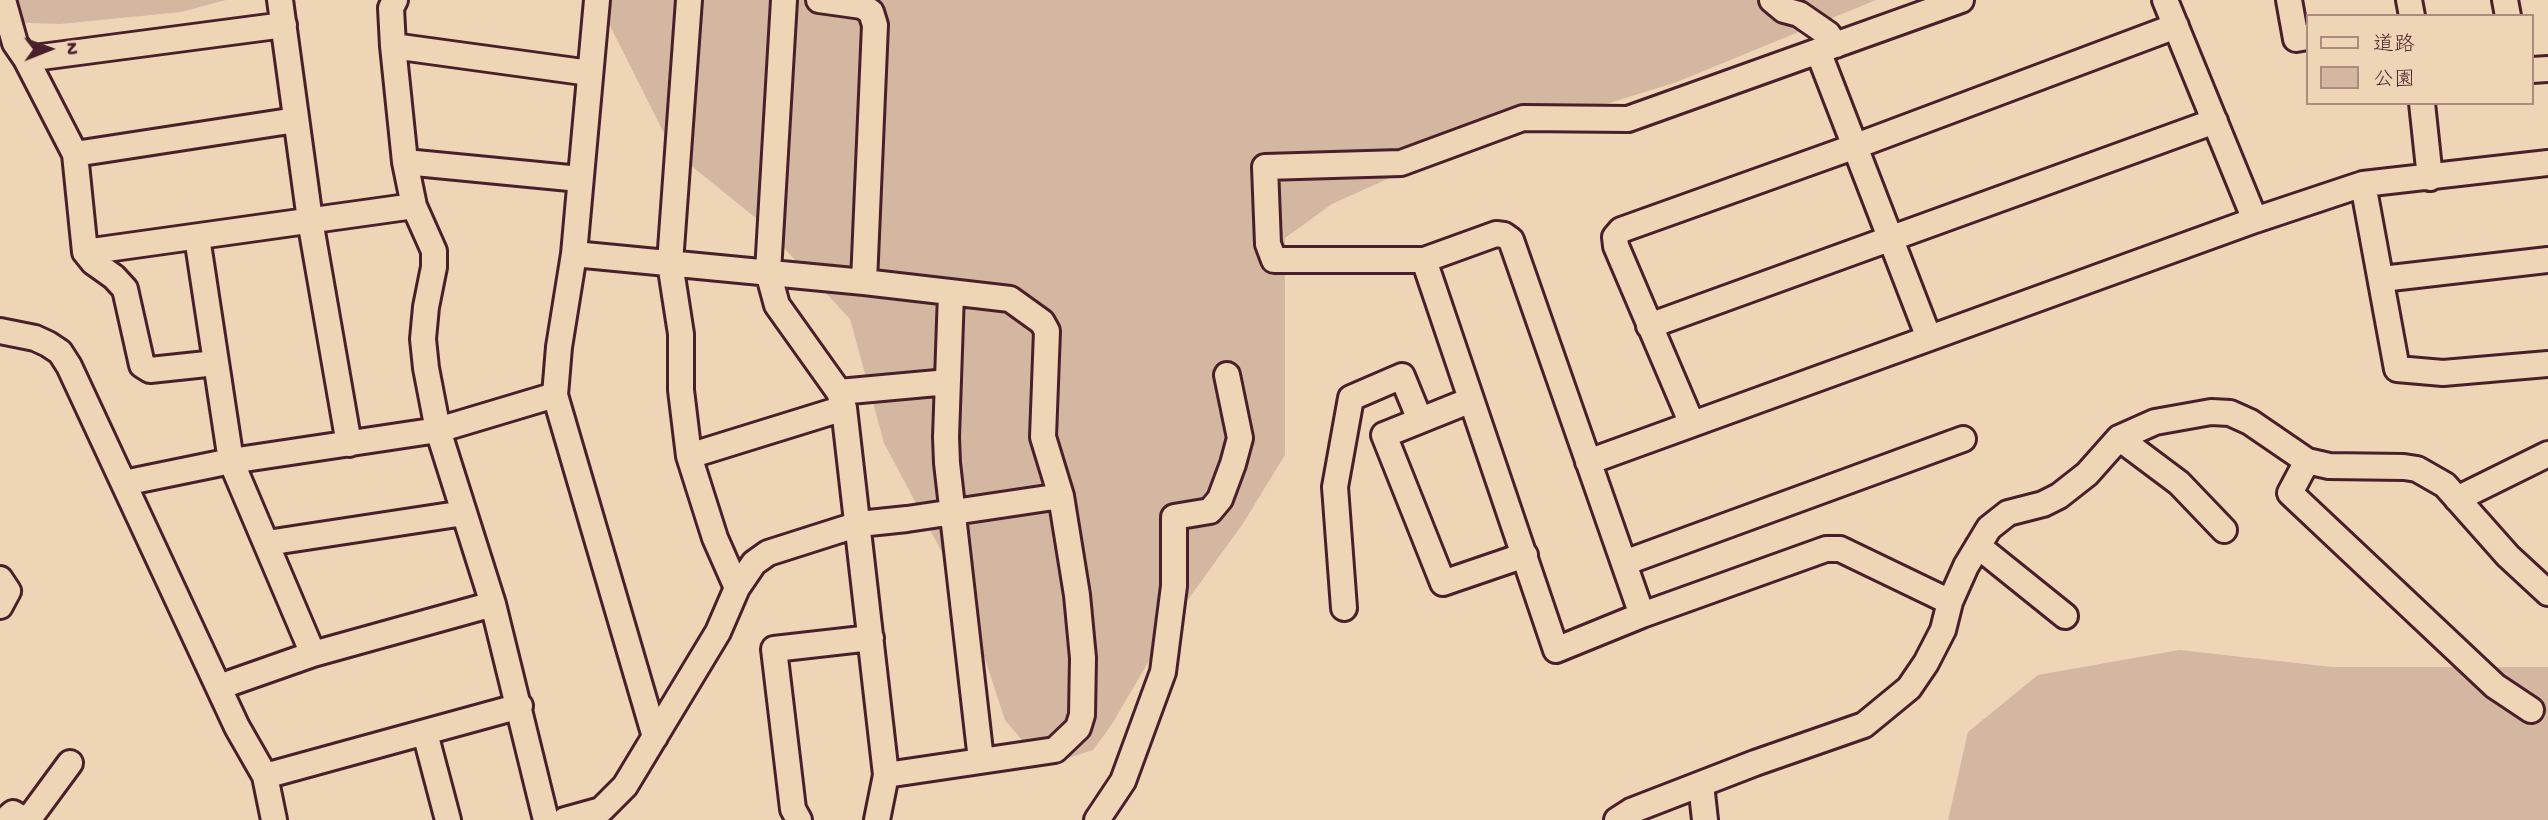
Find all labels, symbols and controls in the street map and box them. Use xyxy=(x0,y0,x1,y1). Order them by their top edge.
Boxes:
north arrow xyxy=(14,14,84,84)
legend xyxy=(2306,14,2534,105)
text: 道路 xyxy=(2373,34,2415,59)
text: N xyxy=(59,42,82,55)
text: 公園 xyxy=(2373,69,2415,94)

